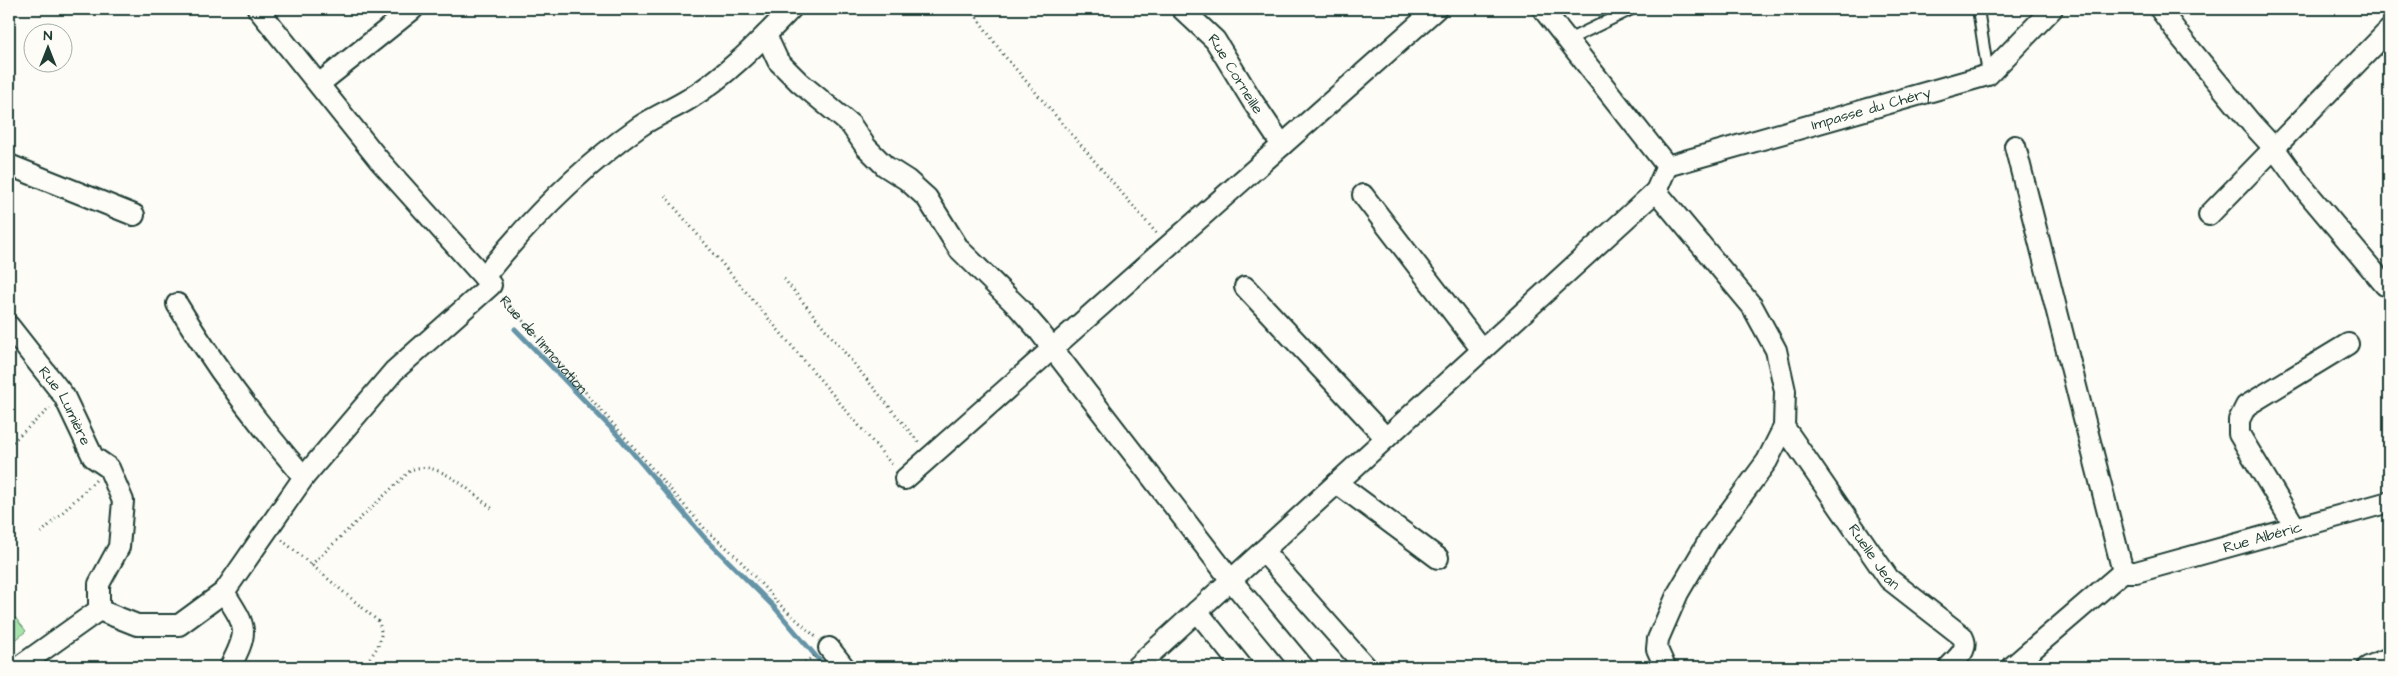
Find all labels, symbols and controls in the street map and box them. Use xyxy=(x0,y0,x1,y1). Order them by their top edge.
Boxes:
north arrow xyxy=(22,22,72,72)
text: N xyxy=(44,26,53,46)
street label: Rue Corneille xyxy=(1203,29,1268,118)
street label: Impasse du Chéry xyxy=(1809,82,1934,136)
street label: Rue de l'Innovation xyxy=(495,291,593,399)
street label: Rue Lumière xyxy=(33,362,96,449)
street label: Rue Albéric xyxy=(2221,516,2305,558)
street label: Ruelle Jean xyxy=(1843,520,1905,595)

